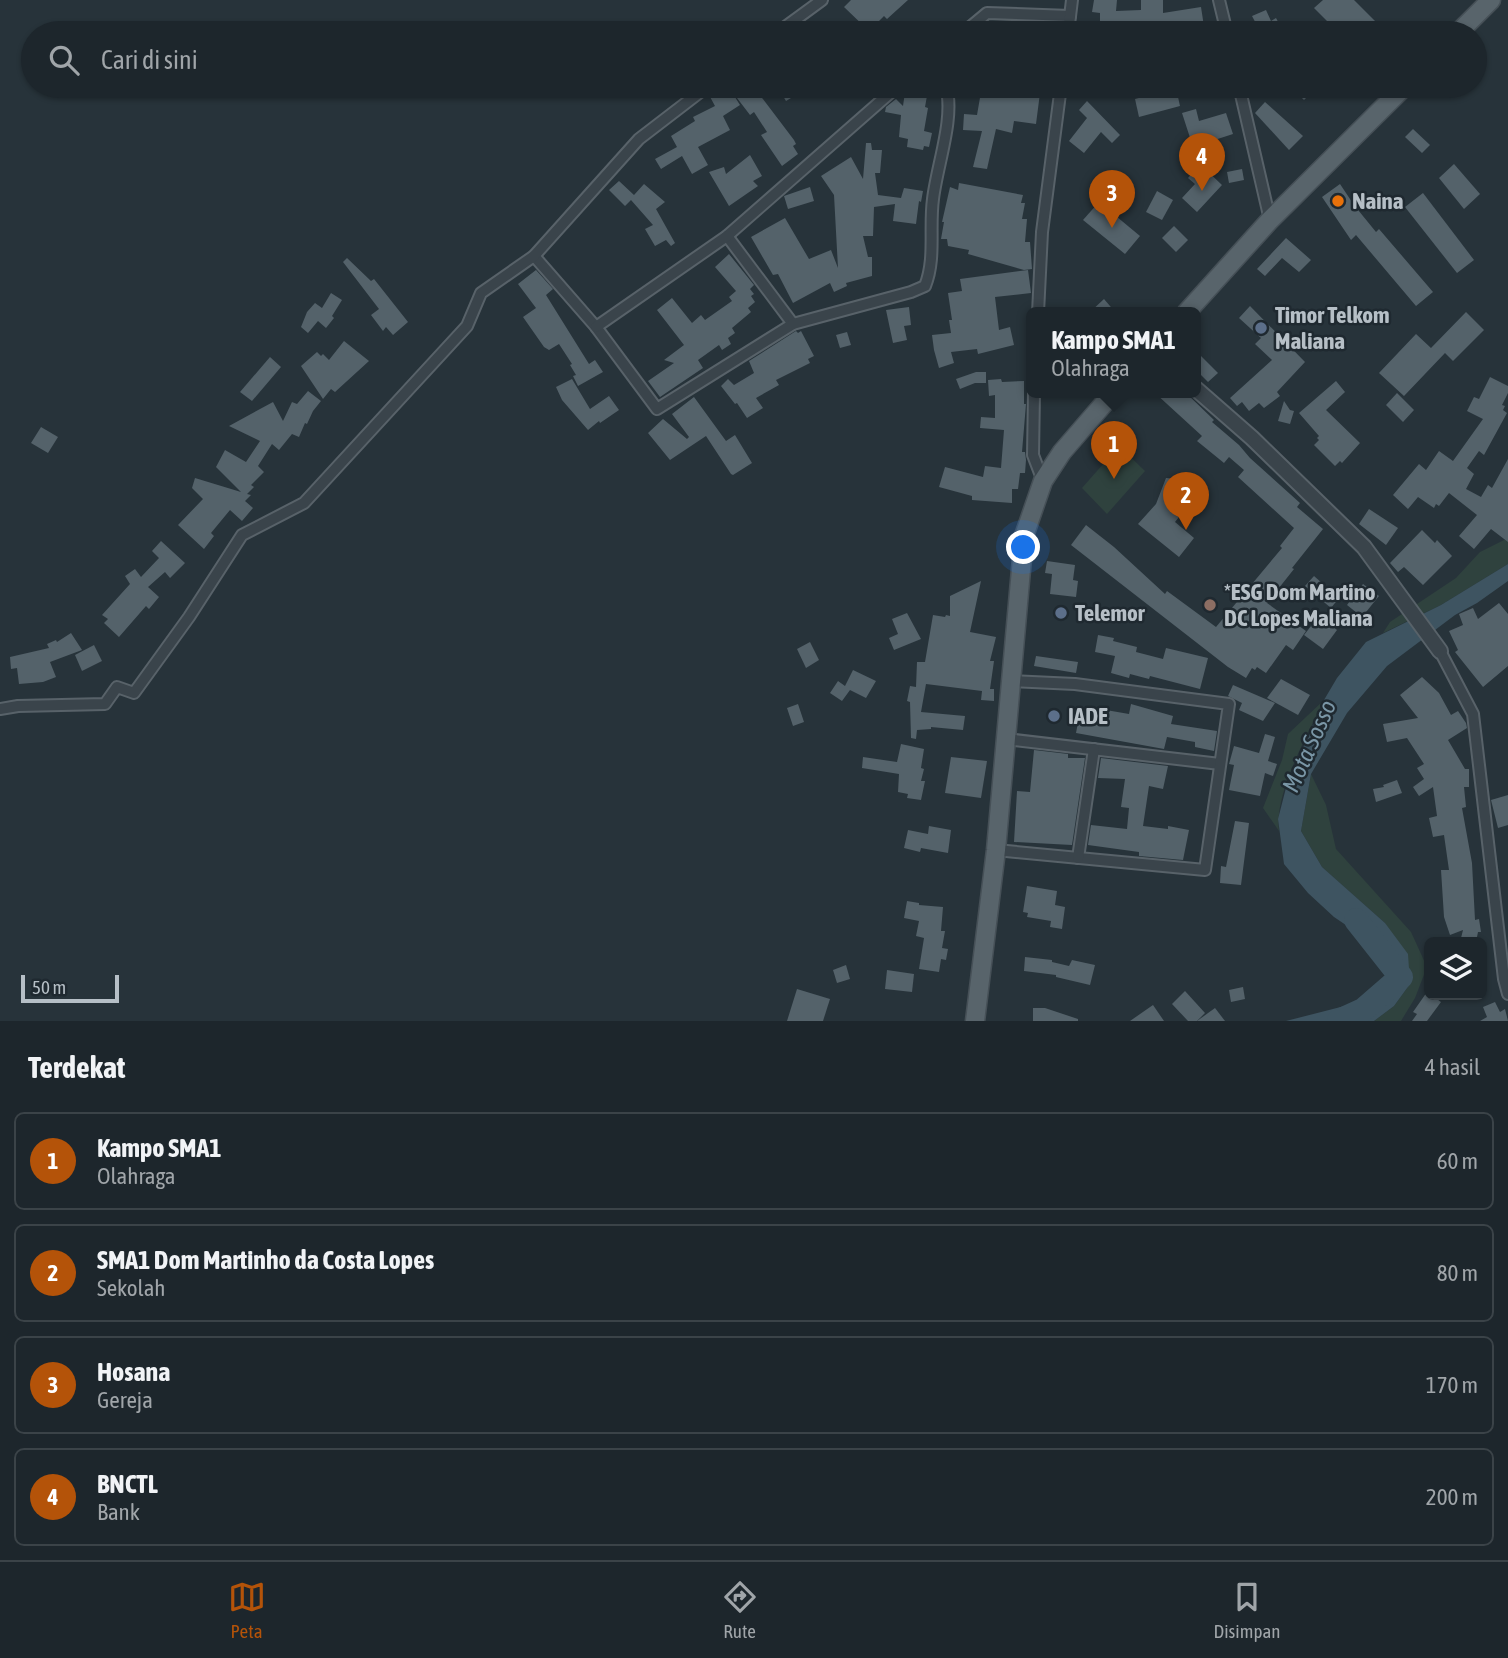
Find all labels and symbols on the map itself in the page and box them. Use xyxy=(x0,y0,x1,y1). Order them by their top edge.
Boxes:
pin: 4 xyxy=(1179,133,1225,191)
pin: 3 xyxy=(1089,170,1135,228)
place label: Naina xyxy=(1352,188,1404,214)
marker: Naina xyxy=(1330,193,1346,209)
place label: Timor Telkom Maliana xyxy=(1275,302,1390,354)
marker: Timor Telkom Maliana xyxy=(1253,320,1269,336)
pin: 1 xyxy=(1091,421,1137,479)
pin: 2 xyxy=(1163,472,1209,530)
your location xyxy=(1006,530,1040,564)
place label: *ESG Dom Martino DC Lopes Maliana xyxy=(1224,579,1376,631)
marker: *ESG Dom Martino DC Lopes Maliana xyxy=(1202,597,1218,613)
place label: Telemor xyxy=(1075,600,1146,626)
marker: Telemor xyxy=(1053,605,1069,621)
water label: Mota Sosso xyxy=(1277,696,1341,796)
place label: IADE xyxy=(1068,703,1108,729)
marker: IADE xyxy=(1046,708,1062,724)
scale bar xyxy=(21,972,119,1004)

